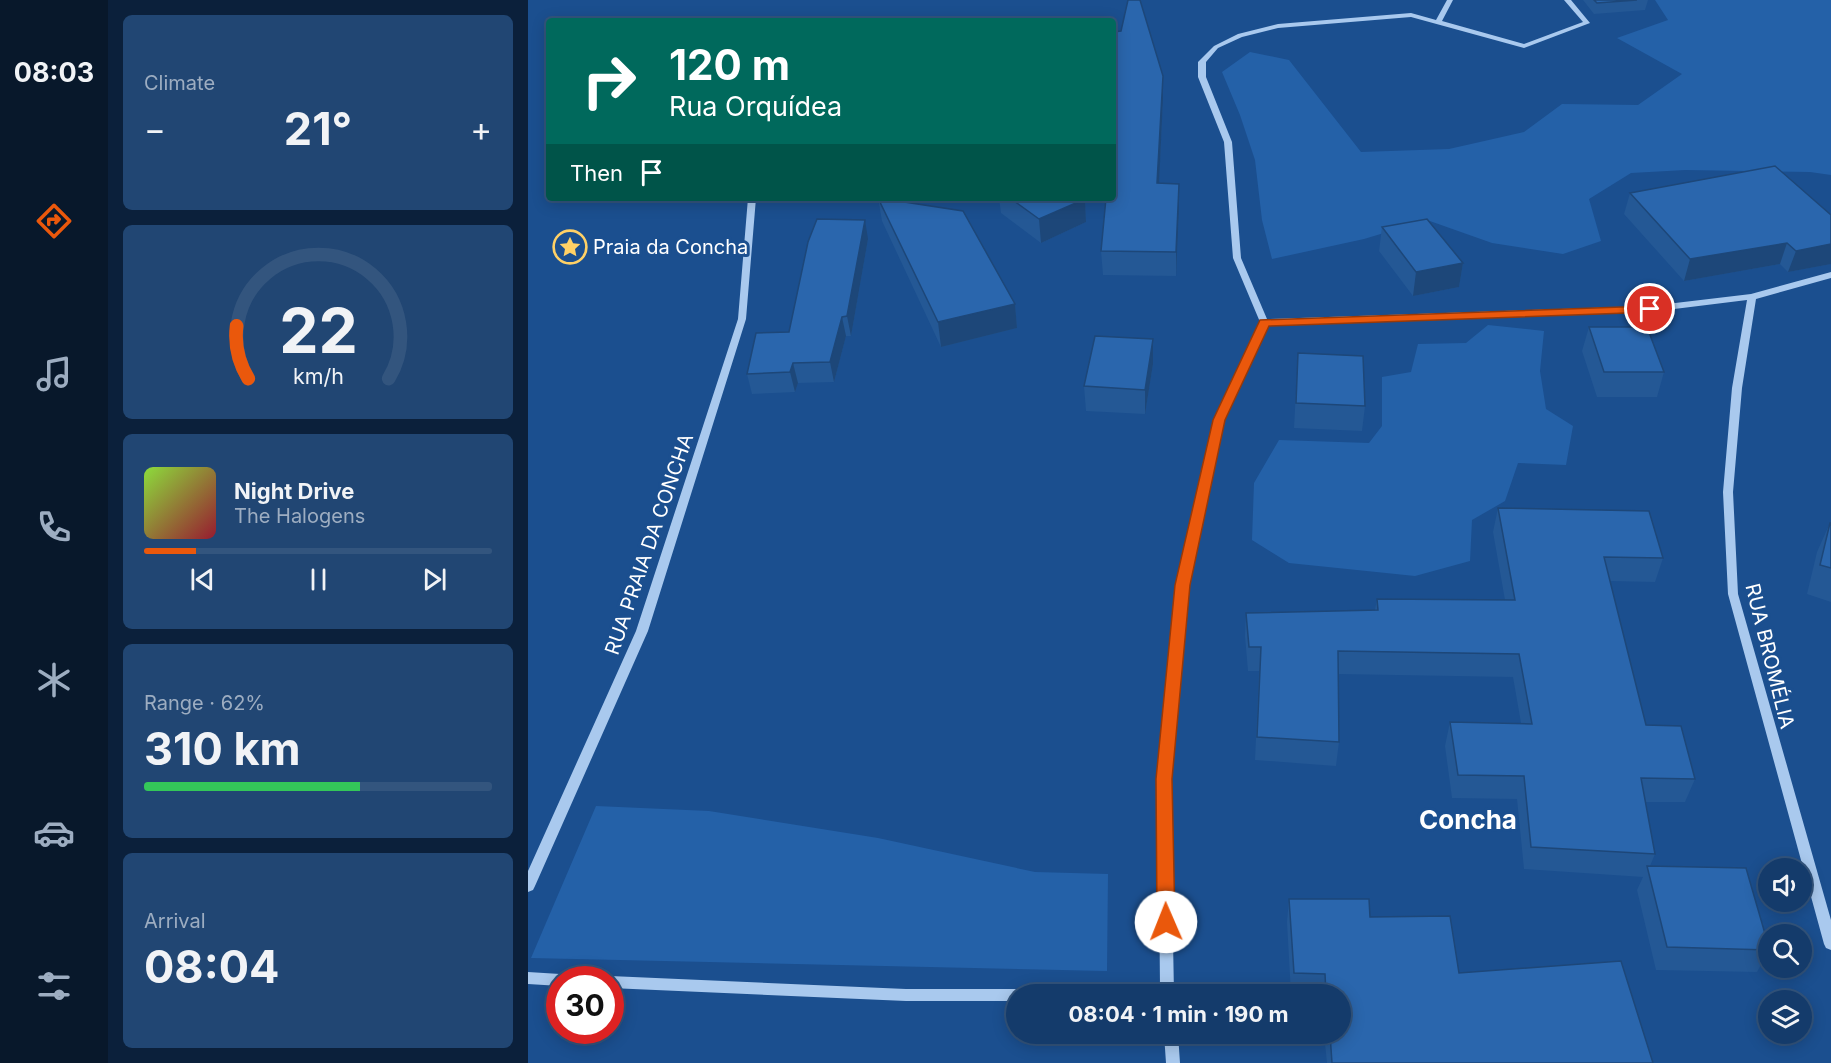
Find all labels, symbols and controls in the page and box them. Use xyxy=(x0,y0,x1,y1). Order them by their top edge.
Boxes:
text: 120 m xyxy=(669,39,790,90)
icon: right xyxy=(570,42,648,120)
text: 08:03 xyxy=(14,56,94,89)
text: Climate xyxy=(144,71,215,95)
text: Rua Orquídea xyxy=(669,90,842,123)
text: 21° xyxy=(284,101,352,156)
text: − xyxy=(144,109,166,149)
text: + xyxy=(470,109,492,149)
icon: arrive xyxy=(635,156,668,189)
text: Then xyxy=(570,160,623,186)
icon: directions xyxy=(33,200,75,242)
place icon: Praia da Concha xyxy=(552,229,588,265)
place label: Praia da Concha xyxy=(593,235,748,259)
pin xyxy=(1624,283,1675,334)
icon: arrive xyxy=(1633,292,1666,325)
text: 22 xyxy=(279,293,357,368)
icon: music xyxy=(33,353,75,395)
text: km/h xyxy=(293,363,343,389)
street label: RUA PRAIA DA CONCHA xyxy=(600,430,698,658)
text: Night Drive xyxy=(234,478,354,504)
text: The Halogens xyxy=(234,504,365,528)
icon: phone xyxy=(33,506,75,548)
icon: previous xyxy=(186,563,219,596)
icon: pause xyxy=(302,563,335,596)
icon: next xyxy=(418,563,451,596)
street label: RUA BROMÉLIA xyxy=(1740,581,1801,731)
icon: climate xyxy=(33,659,75,701)
text: Range · 62% xyxy=(144,691,265,715)
text: 310 km xyxy=(144,721,301,776)
district label: Concha xyxy=(1419,804,1517,835)
icon: car xyxy=(33,812,75,854)
map controls xyxy=(1758,858,1812,1044)
button: sound xyxy=(1758,858,1812,912)
position arrow xyxy=(1134,890,1198,954)
text: Arrival xyxy=(144,909,206,933)
button: search xyxy=(1758,924,1812,978)
text: 08:04 xyxy=(144,939,279,994)
icon: filters xyxy=(33,965,75,1007)
speed limit sign: 30 xyxy=(546,966,624,1044)
button: layers xyxy=(1758,990,1812,1044)
text: 08:04 · 1 min · 190 m xyxy=(1068,1001,1289,1027)

